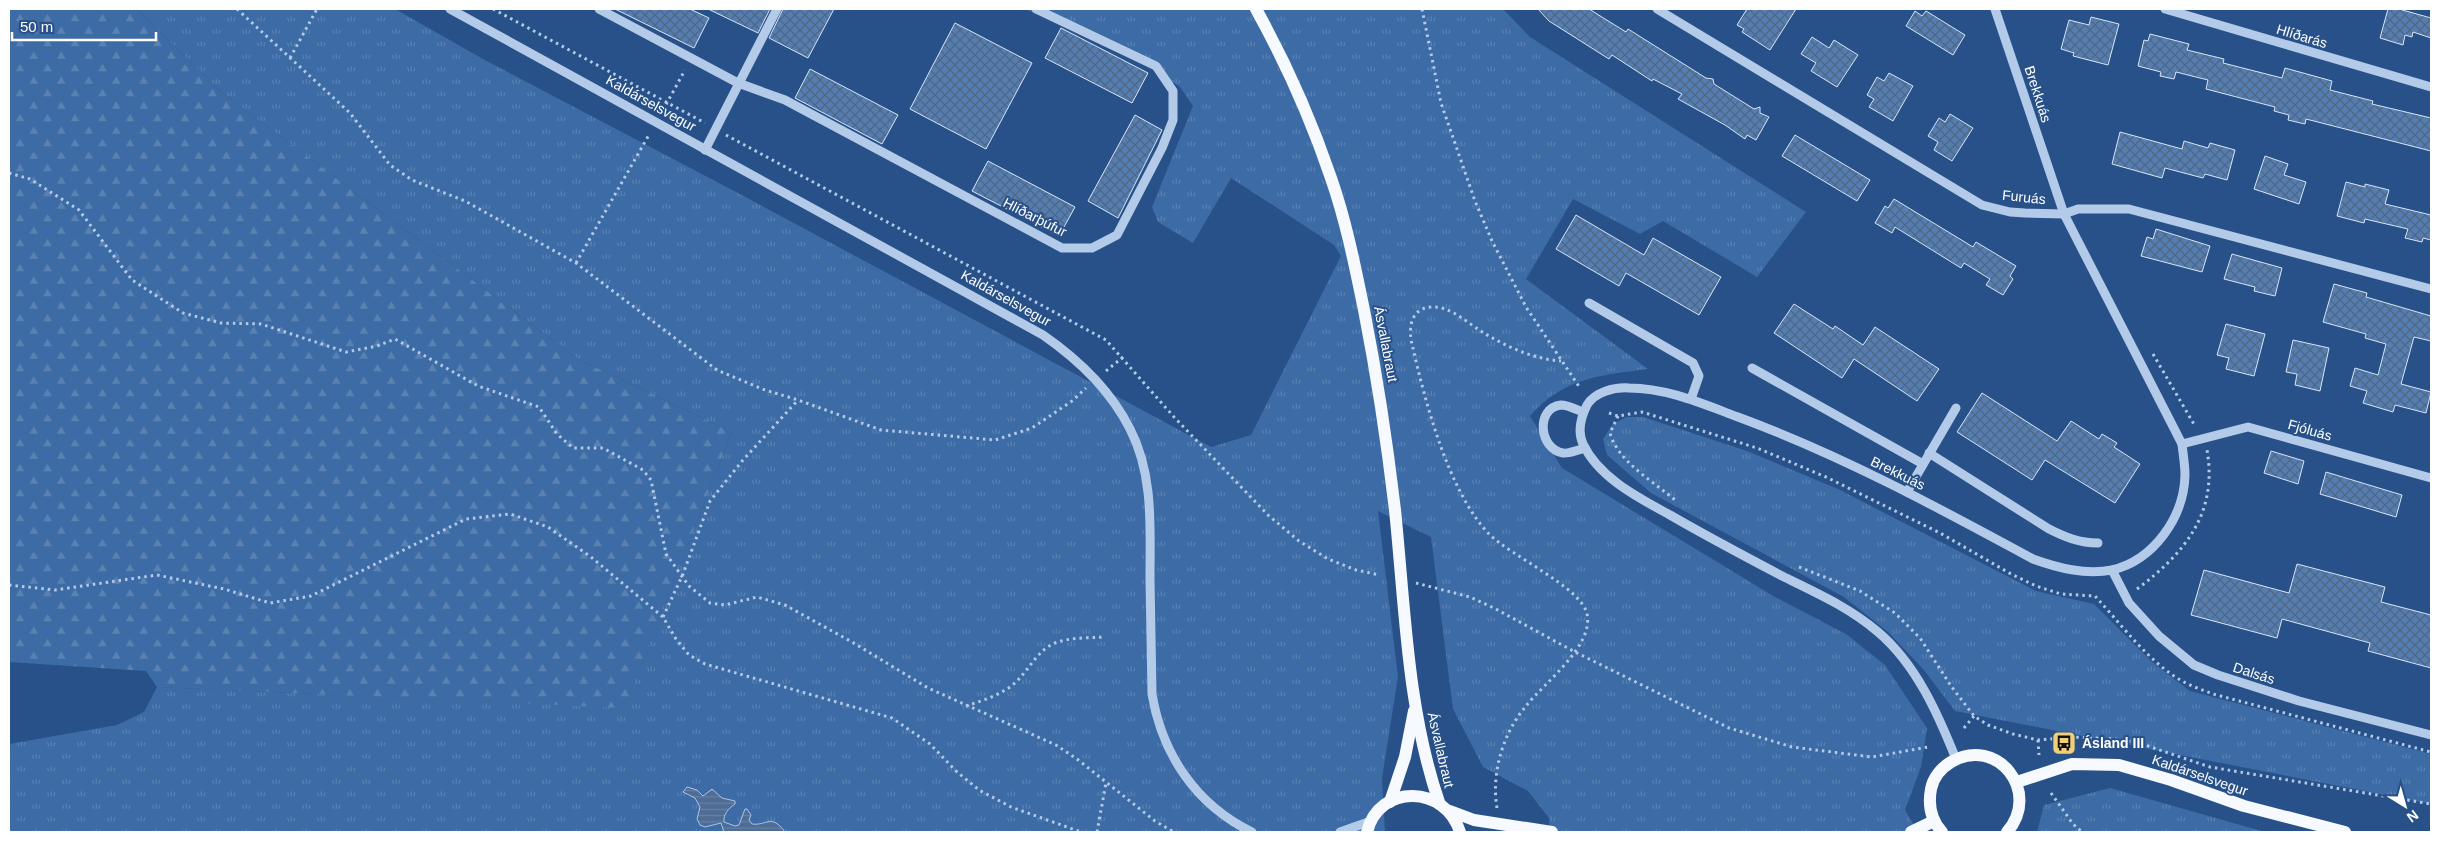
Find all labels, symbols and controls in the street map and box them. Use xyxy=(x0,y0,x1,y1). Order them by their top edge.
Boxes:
scale bar xyxy=(12,10,156,42)
text: 50 m xyxy=(20,18,53,35)
street label: Hlíðarás xyxy=(2275,21,2329,51)
street label: Brekkuás xyxy=(2021,64,2055,124)
street label: Kaldárselsvegur xyxy=(603,72,699,134)
street label: Furuás xyxy=(2001,187,2047,207)
street label: Hlíðarþúfur xyxy=(1001,194,1070,240)
street label: Kaldárselsvegur xyxy=(958,267,1054,329)
street label: Ásvallabraut xyxy=(1371,305,1401,383)
street label: Fjóluás xyxy=(2286,416,2334,444)
street label: Brekkuás xyxy=(1868,453,1928,493)
street label: Dalsás xyxy=(2231,659,2277,687)
street label: Ásvallabraut xyxy=(1425,711,1457,789)
bus stop icon: Ásland III xyxy=(2051,730,2077,756)
place label: Ásland III xyxy=(2082,735,2144,751)
street label: Kaldárselsvegur xyxy=(2150,751,2250,799)
north arrow xyxy=(2380,781,2430,831)
text: N xyxy=(2404,807,2422,826)

